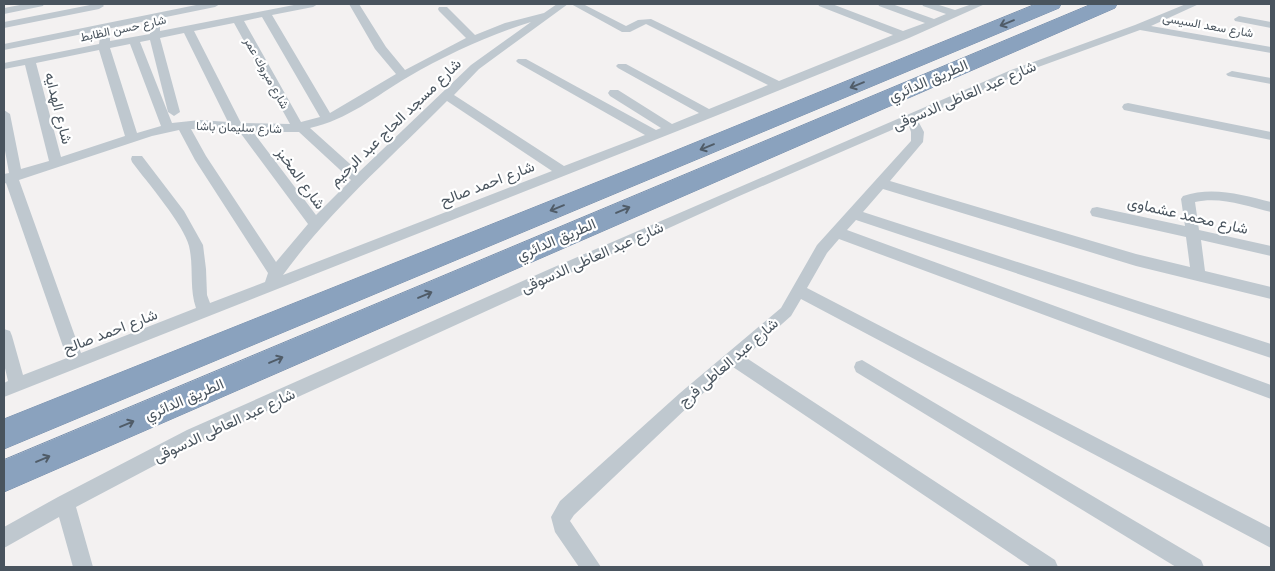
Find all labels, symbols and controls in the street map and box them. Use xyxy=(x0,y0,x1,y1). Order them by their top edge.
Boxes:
street label: شارع سعد السيسى xyxy=(1161,10,1255,42)
street label: شارع حسن الظابط xyxy=(79,12,168,46)
one-way arrow xyxy=(1000,18,1015,28)
street label: شارع مبروك عمر xyxy=(239,34,293,112)
street label: شارع مسجد الحاج عبد الرحيم xyxy=(325,54,466,191)
street label: الطريق الدائري xyxy=(885,55,972,109)
street label: شارع عبد العاطى الدسوقى xyxy=(889,56,1040,136)
street label: شارع الهدايه xyxy=(39,70,77,147)
one-way arrow xyxy=(850,80,865,90)
street label: شارع سليمان باشا xyxy=(196,118,282,138)
street label: شارع المخبز xyxy=(270,143,330,214)
one-way arrow xyxy=(700,143,715,152)
street label: شارع احمد صالح xyxy=(437,156,538,212)
street label: شارع محمد عشماوى xyxy=(1125,192,1250,240)
one-way arrow xyxy=(550,204,565,214)
one-way arrow xyxy=(615,205,630,215)
street label: الطريق الدائري xyxy=(513,214,600,268)
street label: شارع عبد العاطى الدسوقى xyxy=(518,217,667,299)
one-way arrow xyxy=(417,290,432,300)
street label: شارع احمد صالح xyxy=(60,304,161,360)
street label: شارع عبد العاطى فرج xyxy=(674,313,783,412)
one-way arrow xyxy=(268,354,283,364)
street label: الطريق الدائري xyxy=(141,374,228,428)
street label: شارع عبد العاطى الدسوقى xyxy=(150,384,299,468)
one-way arrow xyxy=(119,419,134,428)
one-way arrow xyxy=(35,454,50,464)

